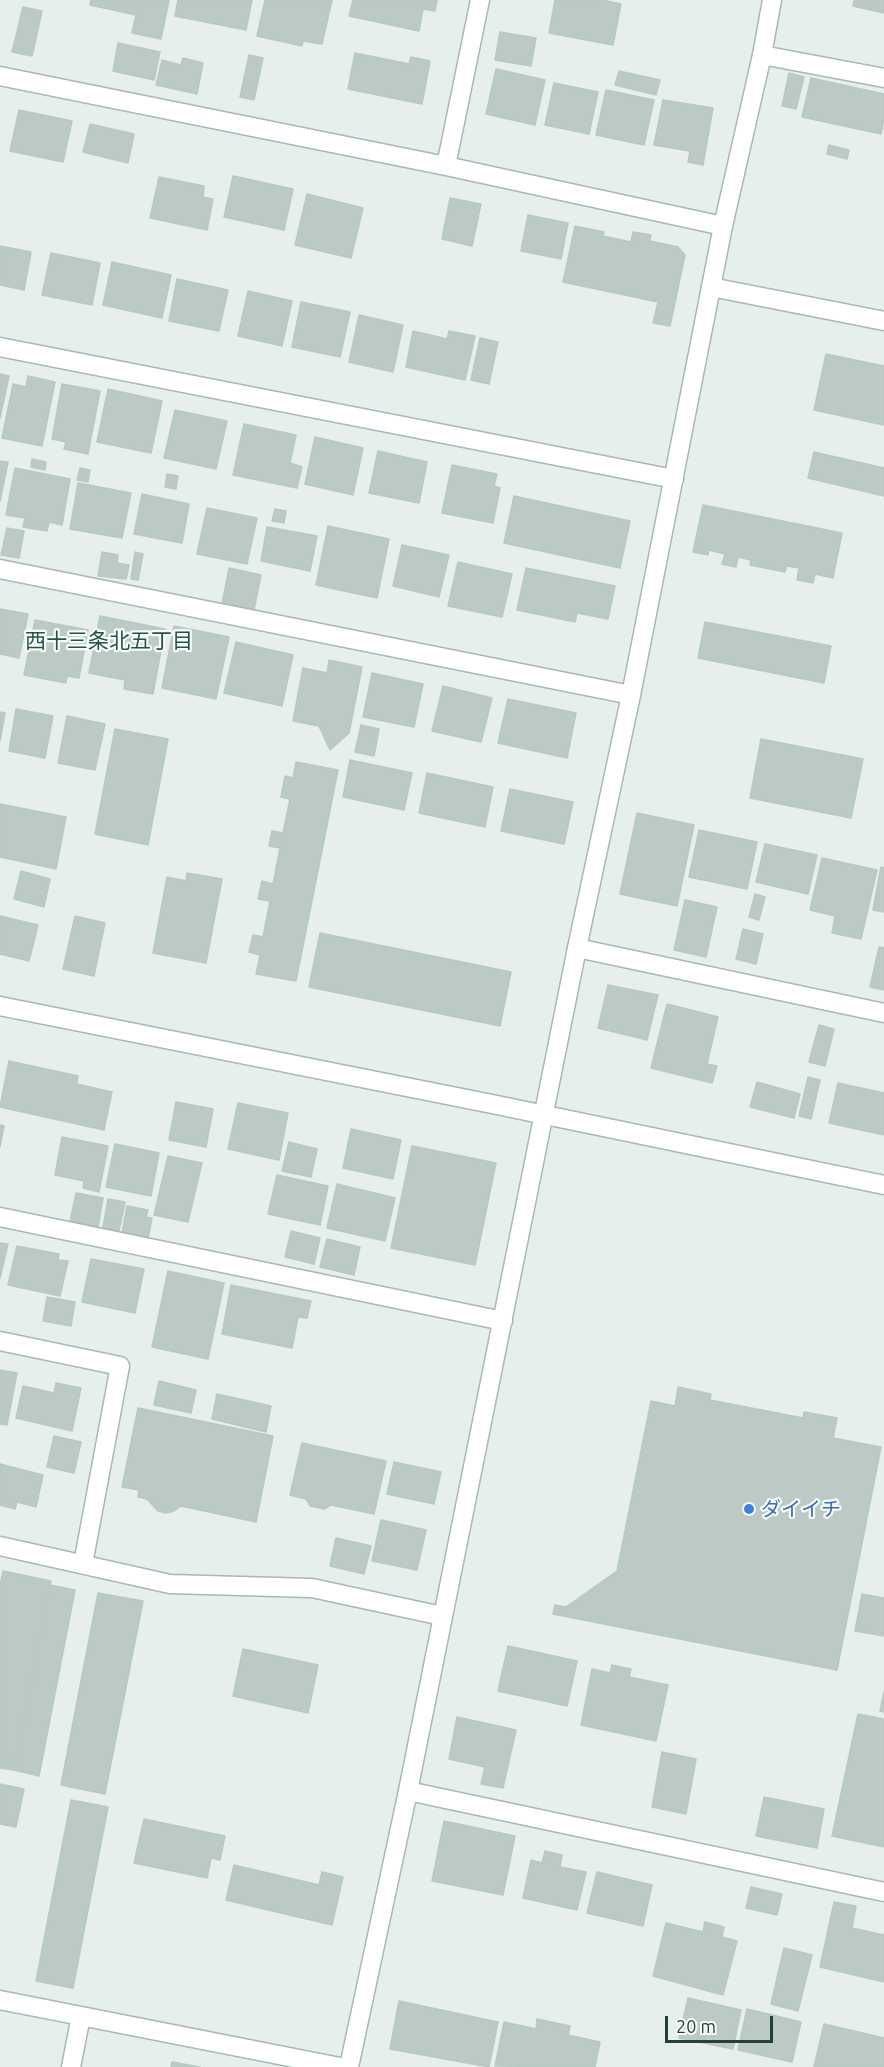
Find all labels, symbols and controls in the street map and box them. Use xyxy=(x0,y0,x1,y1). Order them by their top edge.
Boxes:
district label: 西十三条北五丁目 xyxy=(25,628,193,654)
place label: ダイイチ xyxy=(761,1497,841,1521)
marker: ダイイチ xyxy=(742,1502,756,1516)
scale bar xyxy=(668,2004,776,2042)
text: 20 m xyxy=(676,2016,716,2036)

